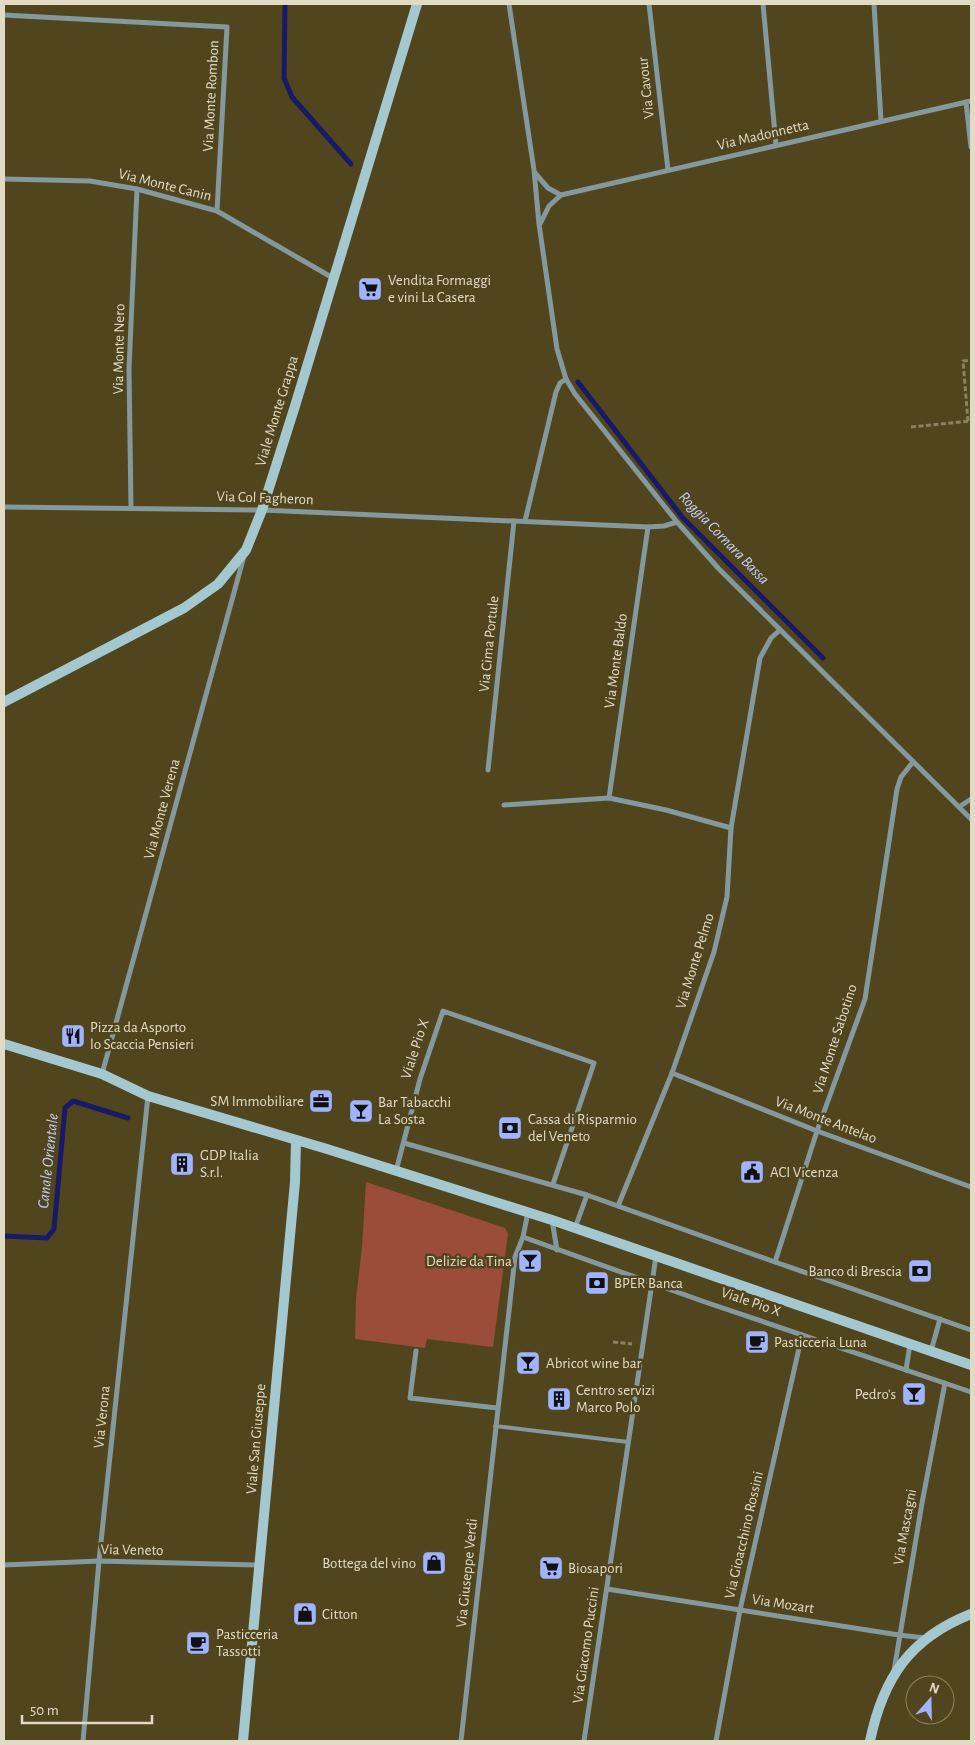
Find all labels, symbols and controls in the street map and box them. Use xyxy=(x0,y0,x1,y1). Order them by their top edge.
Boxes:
street label: Via Monte Rombon xyxy=(201,40,221,152)
street label: Via Cavour xyxy=(635,56,657,120)
street label: Via Madonnetta xyxy=(716,117,810,153)
street label: Via Monte Canin xyxy=(117,166,213,204)
place label: Vendita Formaggi e vini La Casera xyxy=(388,273,491,305)
supermarket icon: Vendita Formaggi e vini La Casera xyxy=(357,276,383,302)
street label: Via Monte Nero xyxy=(111,303,127,395)
street label: Viale Monte Grappa xyxy=(253,354,301,468)
water label: Roggia Cornara Bassa xyxy=(676,488,772,588)
street label: Via Col Fagheron xyxy=(216,489,314,507)
street label: Via Cima Portule xyxy=(476,595,502,693)
street label: Via Monte Baldo xyxy=(602,613,630,709)
street label: Via Monte Verena xyxy=(141,757,183,861)
street label: Via Monte Pelmo xyxy=(673,911,717,1011)
street label: Via Monte Sabotino xyxy=(810,982,860,1096)
street label: Viale Pio X xyxy=(398,1017,432,1081)
place label: Pizza da Asporto lo Scaccia Pensieri xyxy=(90,1020,194,1052)
restaurant icon: Pizza da Asporto lo Scaccia Pensieri xyxy=(60,1023,86,1049)
office icon: SM Immobiliare xyxy=(308,1088,334,1114)
place label: SM Immobiliare xyxy=(210,1094,304,1109)
street label: Via Monte Antelao xyxy=(773,1094,879,1146)
place label: Bar Tabacchi La Sosta xyxy=(378,1095,451,1127)
bar icon: Bar Tabacchi La Sosta xyxy=(348,1098,374,1124)
place label: Cassa di Risparmio del Veneto xyxy=(528,1112,637,1144)
water label: Canale Orientale xyxy=(35,1113,61,1209)
bank icon: Cassa di Risparmio del Veneto xyxy=(497,1115,523,1141)
place label: GDP Italia S.r.l. xyxy=(200,1148,259,1180)
building icon: GDP Italia S.r.l. xyxy=(169,1151,195,1177)
public building icon: ACI Vicenza xyxy=(739,1159,765,1185)
place label: ACI Vicenza xyxy=(770,1165,838,1180)
bar icon: Delizie da Tina xyxy=(517,1248,543,1274)
place label: Delizie da Tina xyxy=(426,1254,512,1269)
bank icon: Banco di Brescia xyxy=(907,1258,933,1284)
place label: Banco di Brescia xyxy=(808,1264,902,1279)
bank icon: BPER Banca xyxy=(584,1270,610,1296)
place label: BPER Banca xyxy=(614,1276,683,1291)
street label: Viale Pio X xyxy=(719,1285,783,1319)
cafe icon: Pasticceria Luna xyxy=(744,1329,770,1355)
place label: Pasticceria Luna xyxy=(774,1335,867,1350)
bar icon: Abricot wine bar xyxy=(515,1350,541,1376)
place label: Abricot wine bar xyxy=(546,1356,641,1371)
bar icon: Pedro's xyxy=(901,1381,927,1407)
street label: Viale San Giuseppe xyxy=(244,1383,268,1495)
place label: Centro servizi Marco Polo xyxy=(576,1383,655,1415)
street label: Via Verona xyxy=(91,1385,113,1449)
building icon: Centro servizi Marco Polo xyxy=(546,1386,572,1412)
place label: Pedro's xyxy=(855,1387,896,1402)
street label: Via Gioacchino Rossini xyxy=(722,1470,766,1600)
street label: Via Mascagni xyxy=(891,1488,919,1566)
street label: Via Giuseppe Verdi xyxy=(454,1518,480,1628)
street label: Via Veneto xyxy=(100,1542,164,1558)
shop icon: Bottega del vino xyxy=(421,1550,447,1576)
supermarket icon: Biosapori xyxy=(538,1555,564,1581)
place label: Bottega del vino xyxy=(322,1556,416,1571)
place label: Biosapori xyxy=(568,1561,623,1576)
street label: Via Giacomo Puccini xyxy=(570,1586,602,1704)
street label: Via Mozart xyxy=(751,1592,815,1616)
shop icon: Citton xyxy=(292,1601,318,1627)
place label: Citton xyxy=(322,1607,358,1622)
place label: Pasticceria Tassotti xyxy=(216,1627,278,1659)
cafe icon: Pasticceria Tassotti xyxy=(185,1630,211,1656)
north arrow xyxy=(905,1675,955,1725)
text: N xyxy=(927,1680,941,1697)
scale bar xyxy=(22,1692,152,1724)
text: 50 m xyxy=(30,1703,59,1718)

